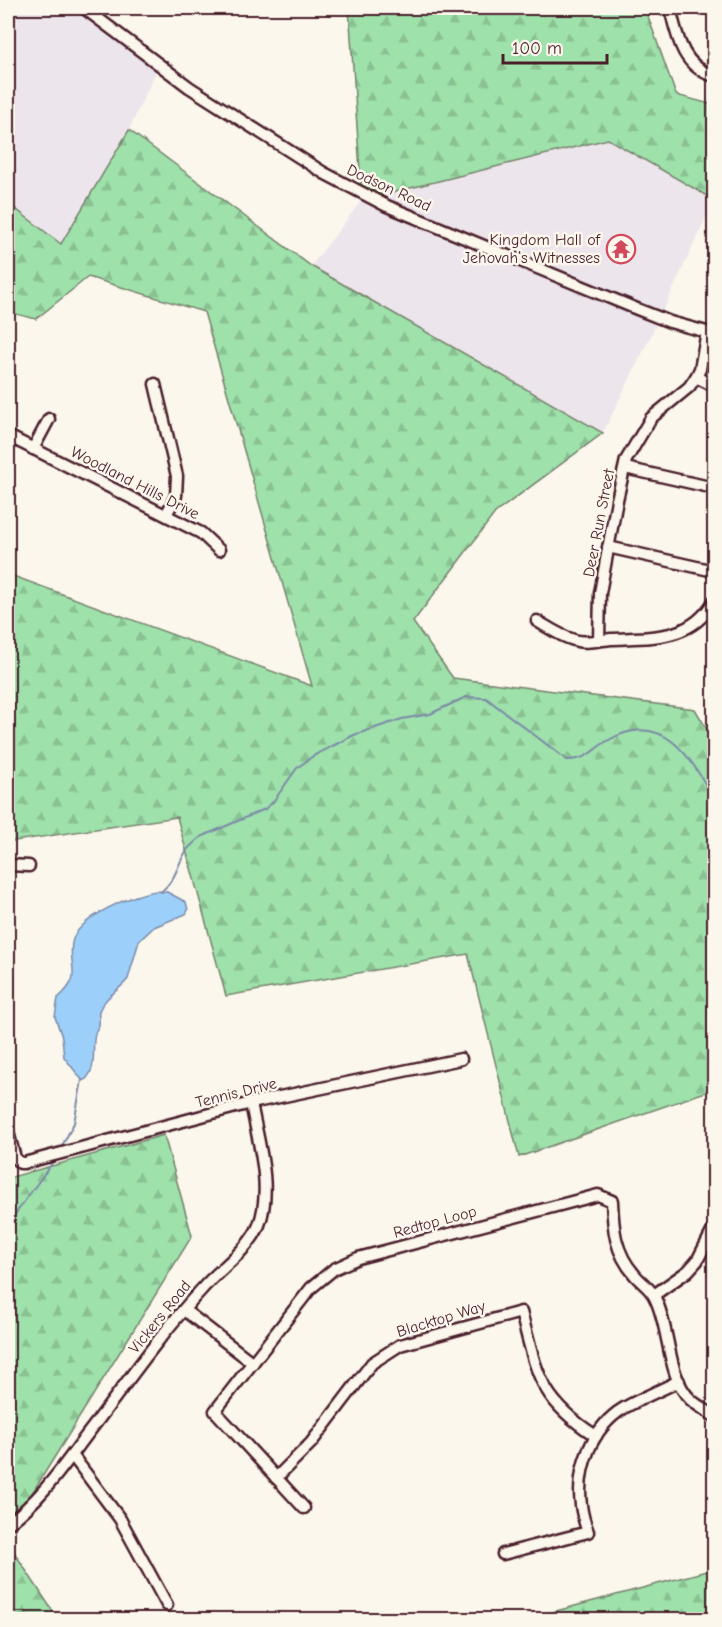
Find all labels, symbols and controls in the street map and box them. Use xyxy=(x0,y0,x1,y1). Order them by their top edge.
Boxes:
scale bar xyxy=(503,27,606,65)
text: 100 m xyxy=(512,38,562,59)
street label: Dodson Road xyxy=(344,161,434,215)
place label: Kingdom Hall of Jehovah’s Witnesses xyxy=(463,231,602,267)
temple icon: Kingdom Hall of Jehovah’s Witnesses xyxy=(605,233,637,265)
street label: Woodland Hills Drive xyxy=(68,443,202,523)
street label: Deer Run Street xyxy=(580,467,618,579)
street label: Tennis Drive xyxy=(194,1074,278,1112)
street label: Redtop Loop xyxy=(391,1202,479,1242)
street label: Vickers Road xyxy=(125,1277,195,1357)
street label: Blacktop Way xyxy=(394,1297,488,1341)

